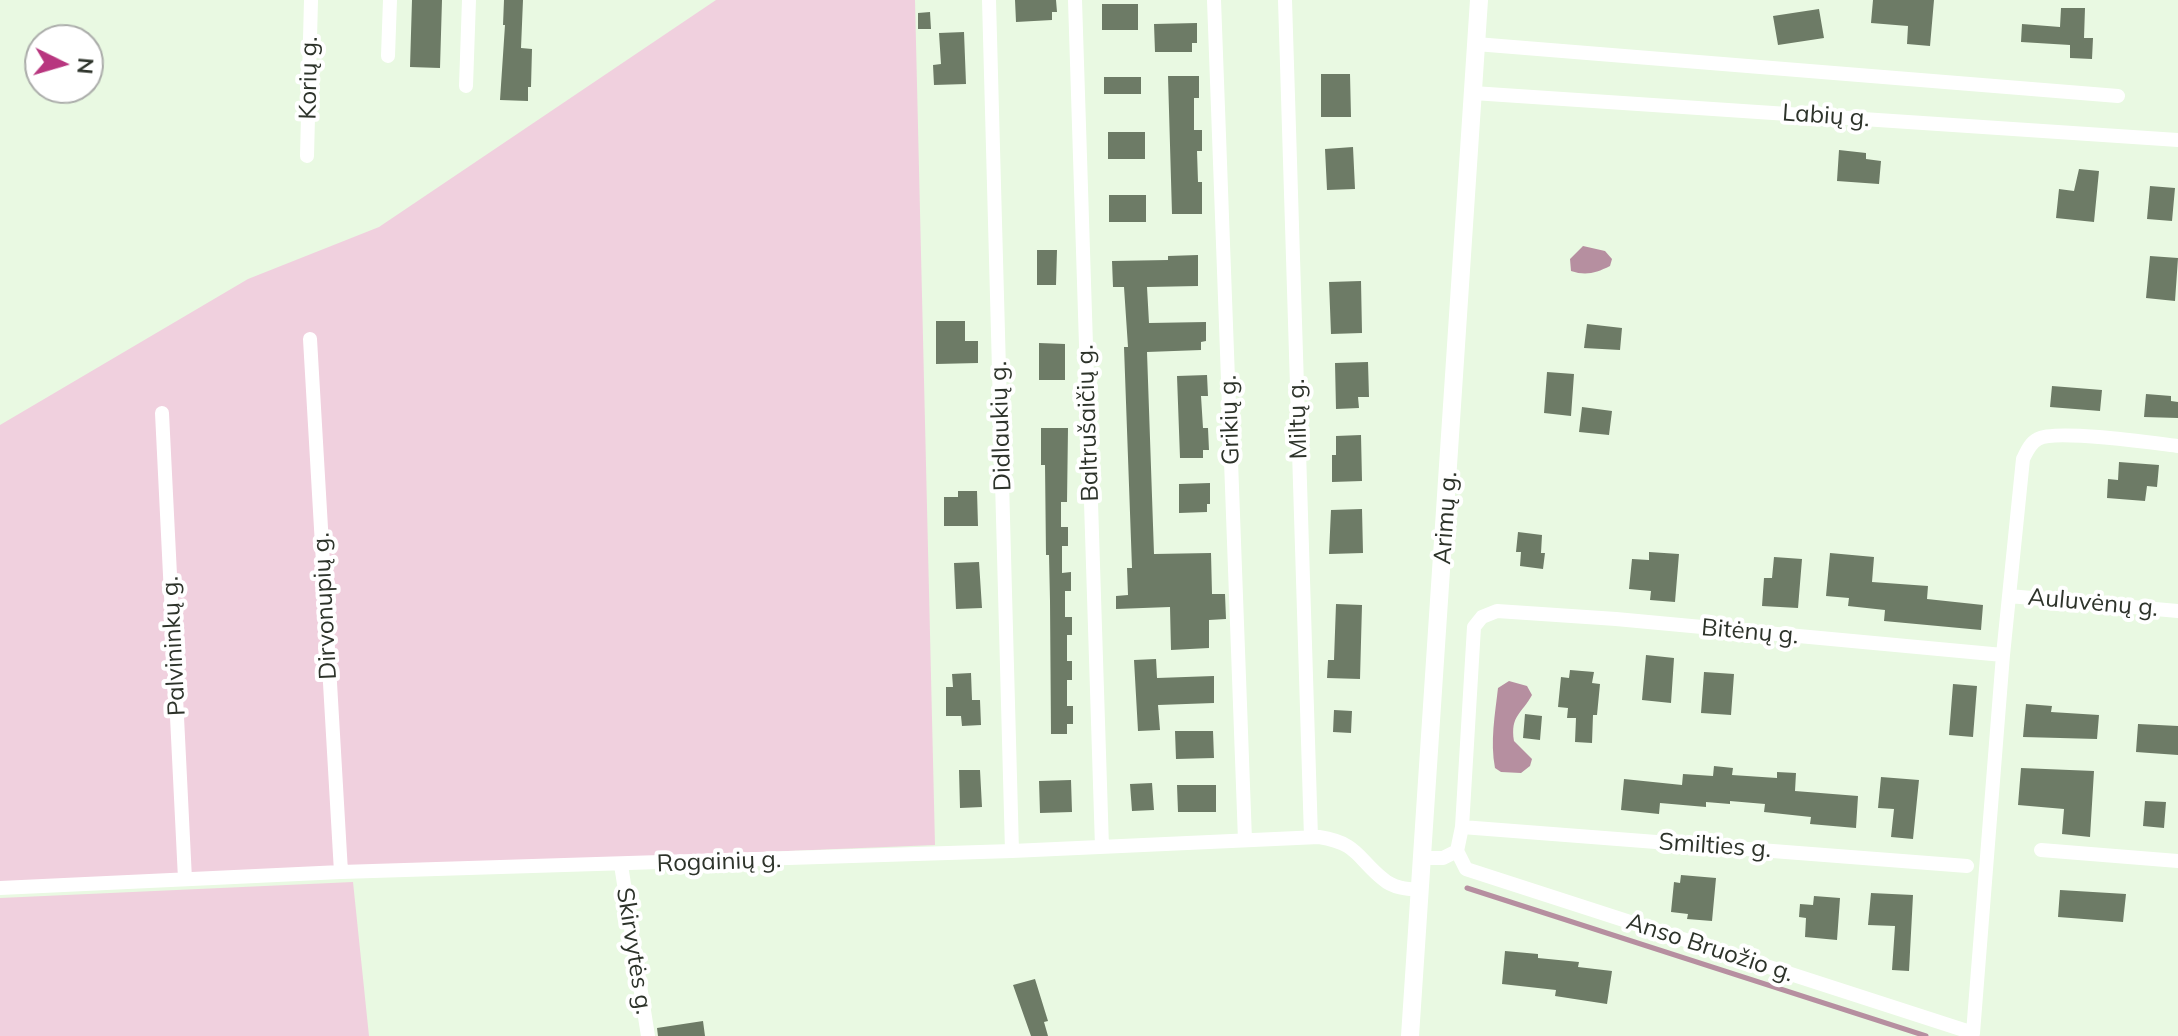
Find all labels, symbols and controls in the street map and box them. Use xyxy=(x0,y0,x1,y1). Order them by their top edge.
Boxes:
north arrow xyxy=(24,24,104,104)
street label: Korių g. xyxy=(294,36,324,120)
text: N xyxy=(71,56,101,75)
street label: Labių g. xyxy=(1781,99,1871,133)
street label: Baltrušaičių g. xyxy=(1071,344,1105,502)
street label: Didlaukių g. xyxy=(984,360,1018,492)
street label: Grikių g. xyxy=(1214,374,1246,466)
street label: Miltų g. xyxy=(1282,378,1314,460)
street label: Arimų g. xyxy=(1428,471,1464,565)
street label: Dirvonupių g. xyxy=(307,532,343,680)
street label: Palvininkų g. xyxy=(156,575,192,717)
street label: Auluvėnų g. xyxy=(2027,583,2159,623)
street label: Bitėnų g. xyxy=(1700,613,1800,651)
street label: Smilties g. xyxy=(1658,828,1772,864)
street label: Rogainių g. xyxy=(656,845,782,879)
street label: Skirvytės g. xyxy=(610,886,658,1016)
street label: Anso Bruožio g. xyxy=(1623,907,1797,989)

